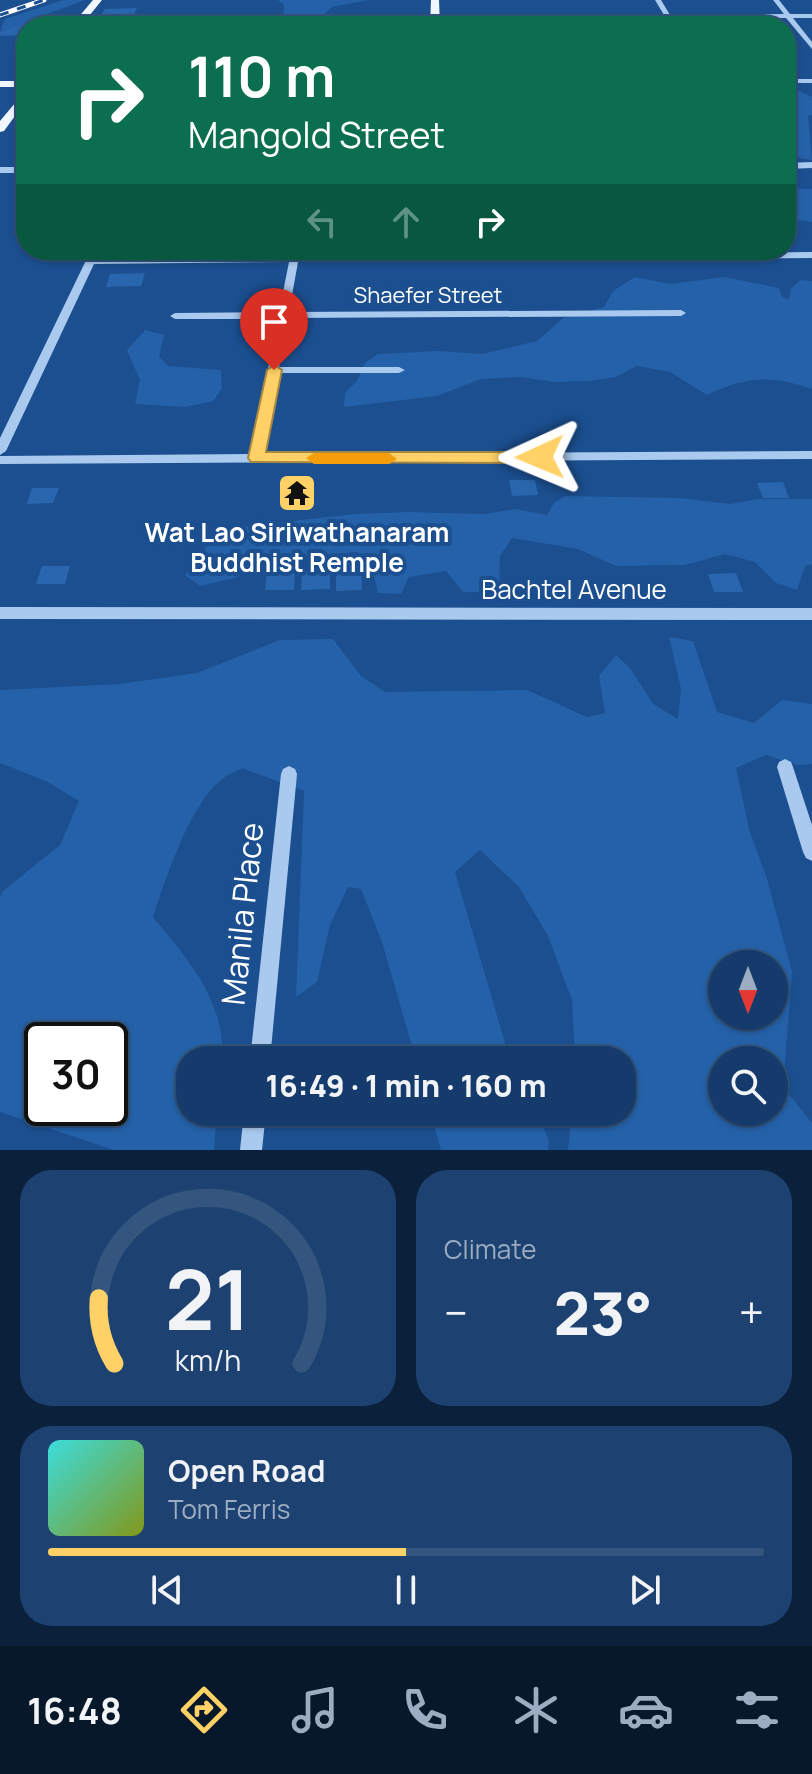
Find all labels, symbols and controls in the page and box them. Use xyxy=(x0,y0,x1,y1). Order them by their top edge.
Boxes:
text: 110 m xyxy=(188,37,335,114)
icon: right xyxy=(56,48,160,152)
text: Mangold Street xyxy=(188,110,445,159)
icon: left xyxy=(300,200,344,244)
icon: ahead xyxy=(384,200,428,244)
icon: right xyxy=(468,200,512,244)
street label: Shaefer Street xyxy=(354,280,503,310)
pin xyxy=(240,288,308,370)
icon: arrive xyxy=(252,300,296,344)
position arrow xyxy=(498,415,582,499)
temple icon: Wat Lao Siriwathanaram Buddhist Remple xyxy=(276,472,318,514)
place label: Wat Lao Siriwathanaram Buddhist Remple xyxy=(145,514,450,580)
street label: Bachtel Avenue xyxy=(481,571,667,607)
street label: Manila Place xyxy=(211,820,273,1007)
north arrow xyxy=(708,950,788,1030)
map controls xyxy=(708,950,788,1126)
speed limit sign: 30 xyxy=(24,1022,128,1126)
button: search xyxy=(708,1046,788,1126)
text: 16:49 · 1 min · 160 m xyxy=(265,1065,547,1106)
text: Climate xyxy=(444,1231,536,1267)
text: 21 xyxy=(165,1241,251,1355)
text: 23° xyxy=(554,1271,653,1353)
text: − xyxy=(444,1282,468,1342)
text: + xyxy=(739,1282,764,1342)
text: km/h xyxy=(175,1341,241,1380)
text: Open Road xyxy=(168,1450,325,1491)
text: Tom Ferris xyxy=(168,1491,290,1527)
icon: previous xyxy=(145,1568,189,1612)
icon: pause xyxy=(384,1568,428,1612)
icon: next xyxy=(623,1568,667,1612)
icon: directions xyxy=(176,1682,232,1738)
icon: music xyxy=(287,1682,343,1738)
icon: phone xyxy=(397,1682,453,1738)
icon: climate xyxy=(508,1682,564,1738)
icon: car xyxy=(618,1682,674,1738)
icon: filters xyxy=(729,1682,785,1738)
text: 16:48 xyxy=(27,1686,122,1735)

